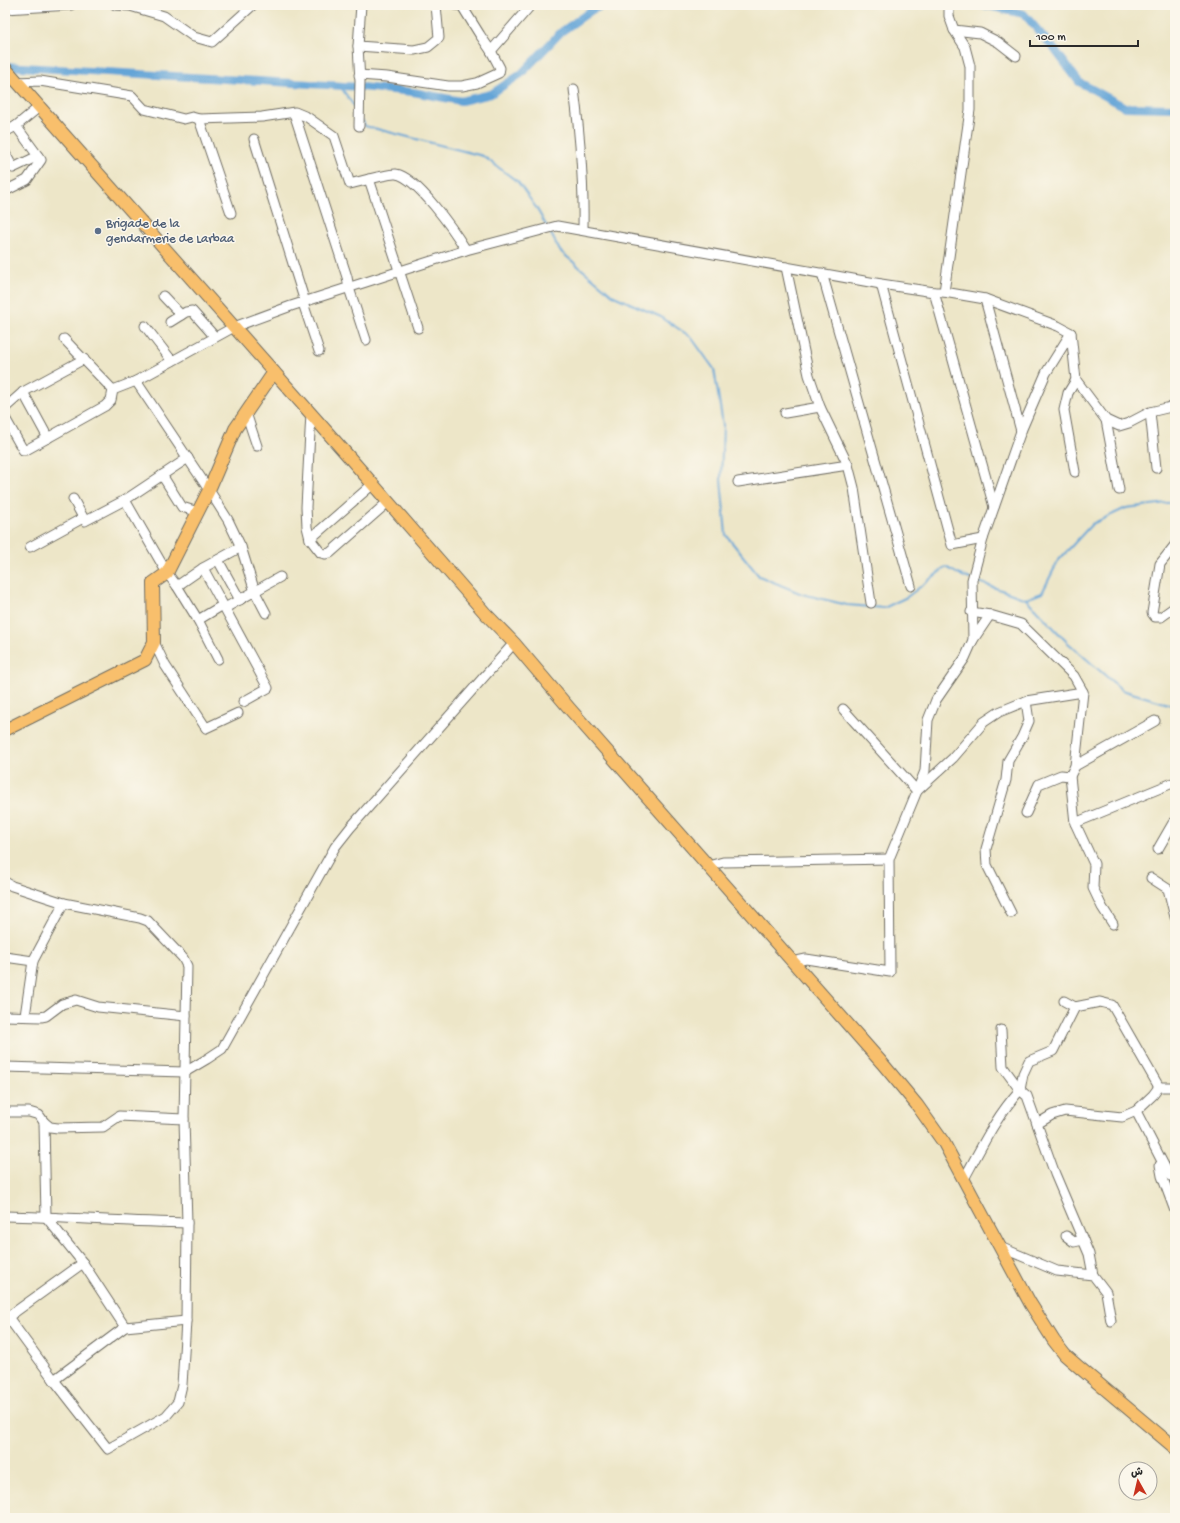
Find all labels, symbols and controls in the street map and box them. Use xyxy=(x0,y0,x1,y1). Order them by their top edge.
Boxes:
scale bar xyxy=(1030,22,1138,48)
text: 100 m xyxy=(1035,31,1066,45)
place label: Brigade de la gendarmerie de Larbaa xyxy=(105,217,235,247)
marker: Brigade de la gendarmerie de Larbaa xyxy=(93,226,103,236)
north arrow xyxy=(1118,1461,1158,1501)
text: ش xyxy=(1130,1466,1144,1480)

